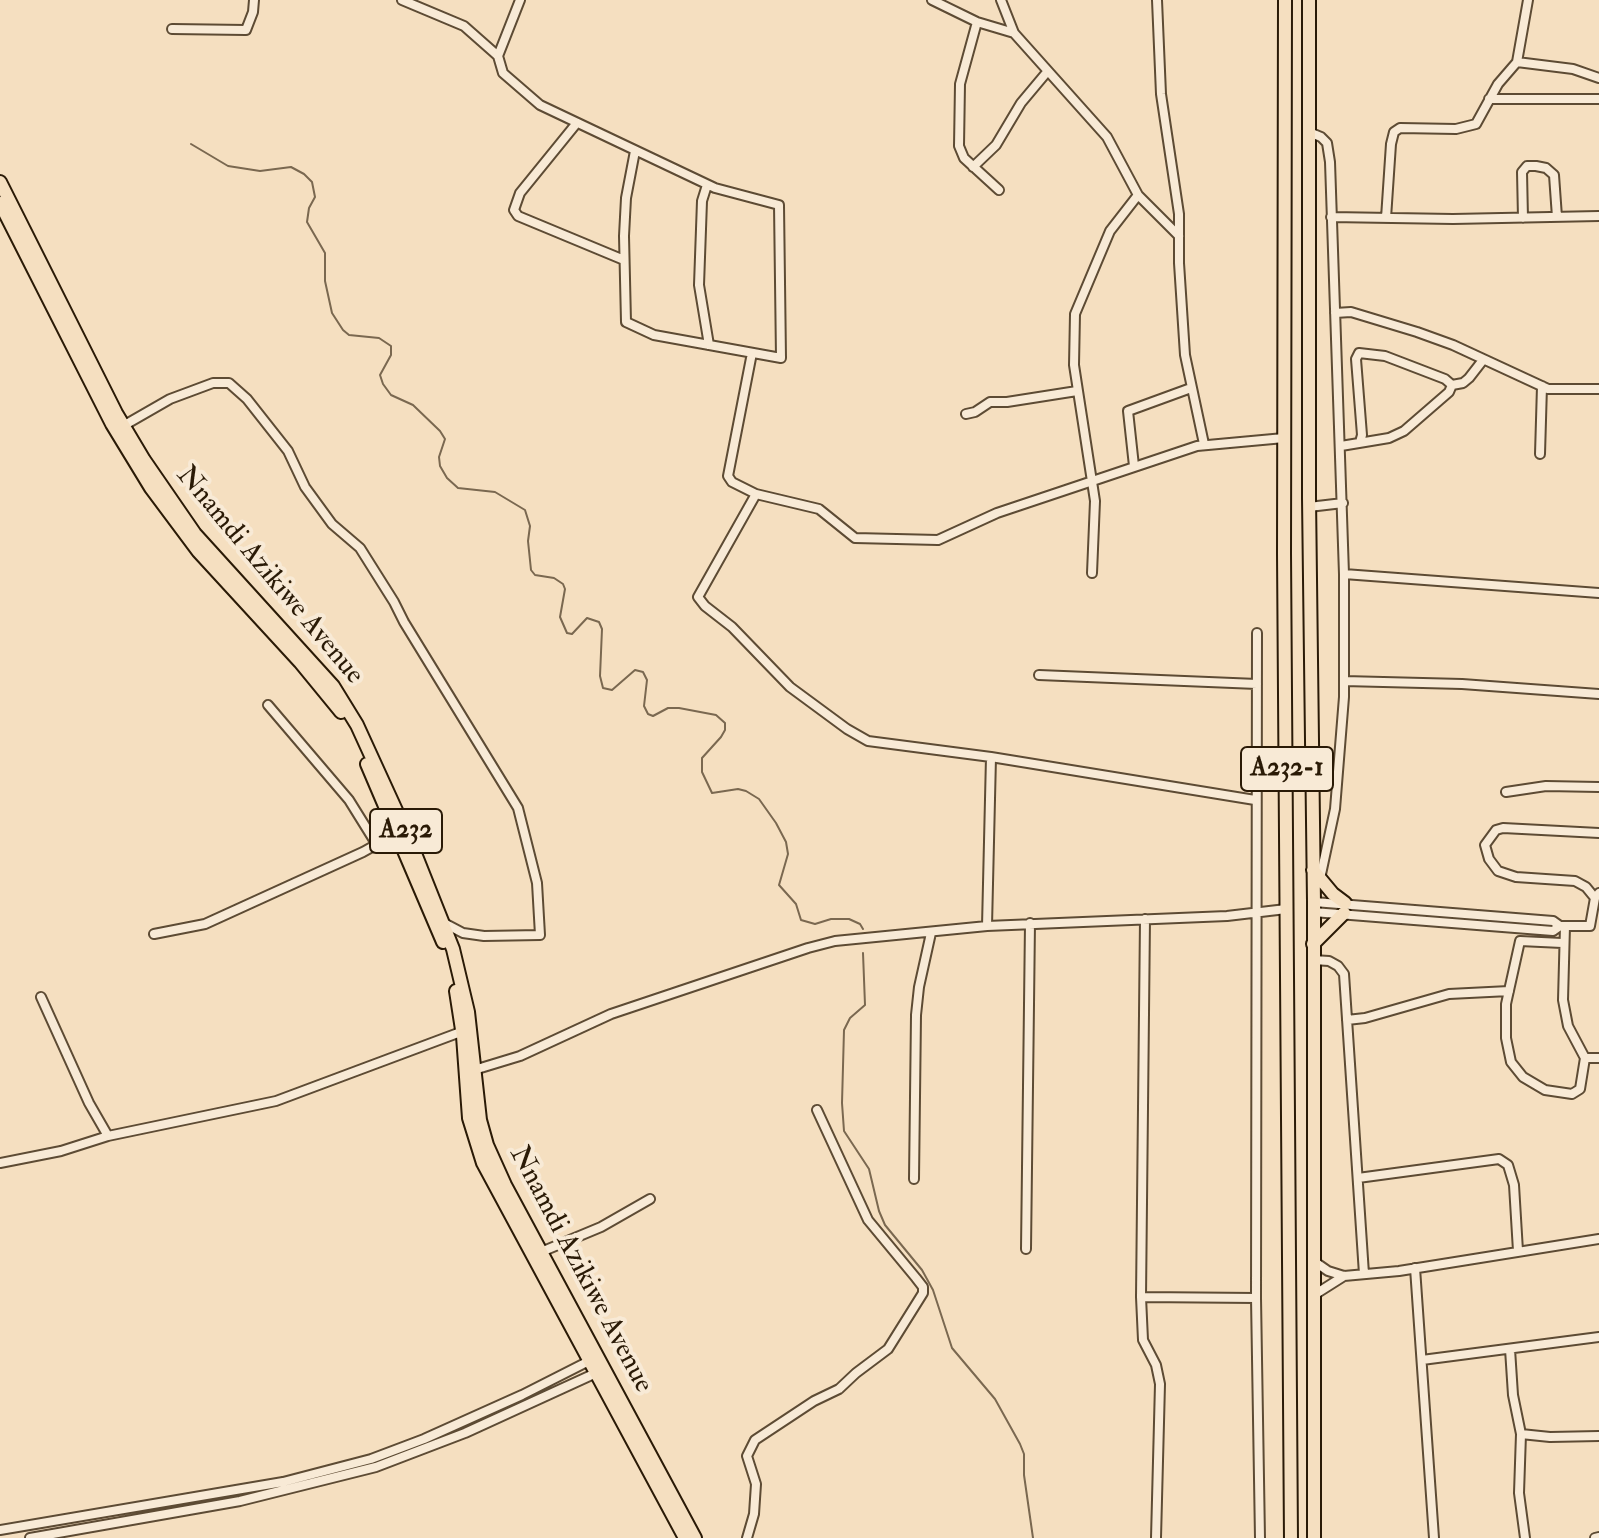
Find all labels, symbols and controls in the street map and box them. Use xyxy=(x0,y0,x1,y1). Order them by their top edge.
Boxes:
street label: Nnamdi Azikiwe Avenue xyxy=(168,460,370,692)
road number: A232-1 xyxy=(1241,747,1333,791)
road number: A232 xyxy=(370,809,442,853)
street label: Nnamdi Azikiwe Avenue xyxy=(501,1141,659,1399)

